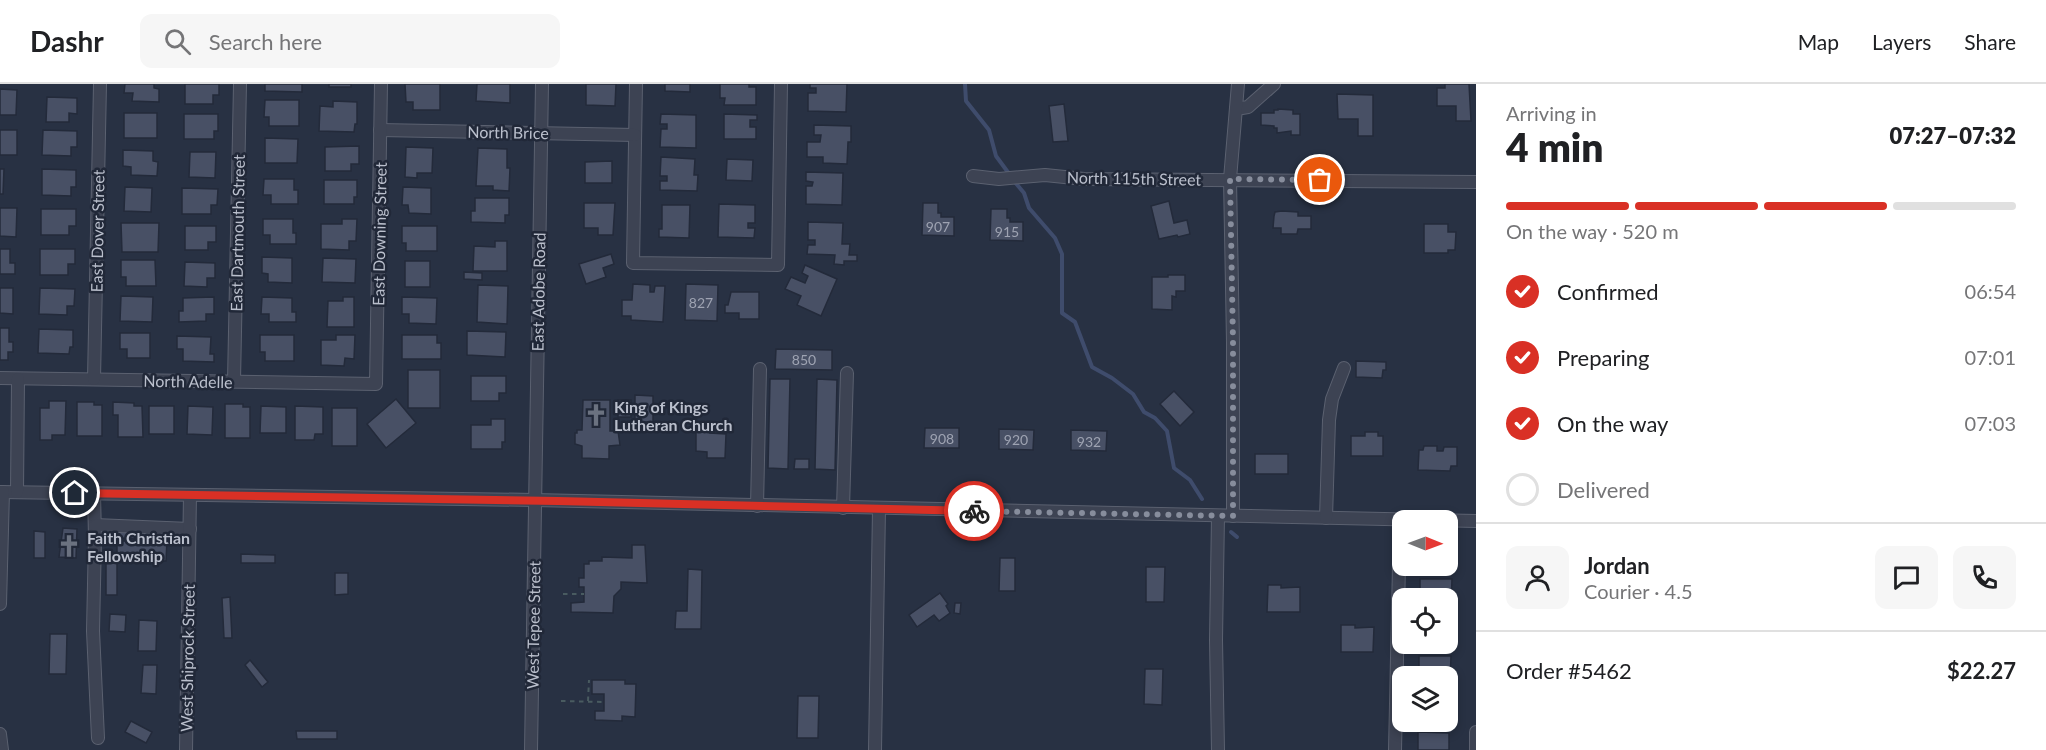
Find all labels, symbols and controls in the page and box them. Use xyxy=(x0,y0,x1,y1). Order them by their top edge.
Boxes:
search box xyxy=(140,14,560,68)
text: Dashr xyxy=(30,24,104,58)
icon: search xyxy=(161,25,194,58)
text: Search here xyxy=(209,28,322,55)
text: Map xyxy=(1798,29,1839,54)
text: Layers xyxy=(1872,29,1931,54)
text: Share xyxy=(1964,29,2016,54)
text: Arriving in xyxy=(1506,101,1597,125)
street label: North Brice xyxy=(467,122,549,142)
text: 07:27–07:32 xyxy=(1890,122,2016,149)
text: 4 min xyxy=(1506,124,1603,170)
street label: East Dartmouth Street xyxy=(226,154,248,312)
pin xyxy=(1294,154,1345,205)
street label: East Downing Street xyxy=(368,162,390,306)
icon: bag xyxy=(1303,163,1336,196)
street label: North 115th Street xyxy=(1067,167,1202,189)
street label: East Dover Street xyxy=(86,169,108,293)
house number: 907 xyxy=(926,218,950,235)
text: On the way · 520 m xyxy=(1506,219,1679,243)
house number: 915 xyxy=(995,223,1019,240)
street label: East Adobe Road xyxy=(527,232,549,352)
icon: check xyxy=(1506,275,1539,308)
text: Confirmed xyxy=(1557,278,1659,305)
text: 06:54 xyxy=(1965,279,2016,303)
house number: 827 xyxy=(689,294,713,311)
icon: check xyxy=(1506,341,1539,374)
text: Preparing xyxy=(1557,344,1649,371)
text: 07:01 xyxy=(1965,345,2016,369)
house number: 850 xyxy=(792,351,816,368)
street label: North Adelle xyxy=(143,371,233,391)
place label: King of Kings Lutheran Church xyxy=(614,397,733,434)
church icon: King of Kings Lutheran Church xyxy=(583,402,609,428)
icon: check xyxy=(1506,407,1539,440)
text: On the way xyxy=(1557,410,1668,437)
text: 07:03 xyxy=(1965,411,2016,435)
house number: 908 xyxy=(930,430,954,447)
house number: 920 xyxy=(1004,431,1028,448)
house number: 932 xyxy=(1077,433,1101,450)
pin xyxy=(49,467,100,518)
icon: home xyxy=(58,476,91,509)
text: Delivered xyxy=(1557,476,1650,503)
courier xyxy=(944,481,1004,541)
icon: bike xyxy=(958,495,991,528)
north arrow xyxy=(1392,510,1458,576)
map controls xyxy=(1392,510,1458,732)
place label: Faith Christian Fellowship xyxy=(87,528,190,565)
church icon: Faith Christian Fellowship xyxy=(56,533,82,559)
button: person xyxy=(1506,546,1569,609)
button: chat xyxy=(1875,546,1938,609)
button: phone xyxy=(1953,546,2016,609)
text: Jordan xyxy=(1584,552,1650,579)
street label: West Tepee Street xyxy=(522,560,544,689)
text: Courier · 4.5 xyxy=(1584,579,1693,603)
street label: West Shiprock Street xyxy=(176,584,198,732)
button: locate xyxy=(1392,588,1458,654)
text: Order #5462 xyxy=(1506,657,1632,684)
text: $22.27 xyxy=(1947,657,2016,684)
button: layers xyxy=(1392,666,1458,732)

